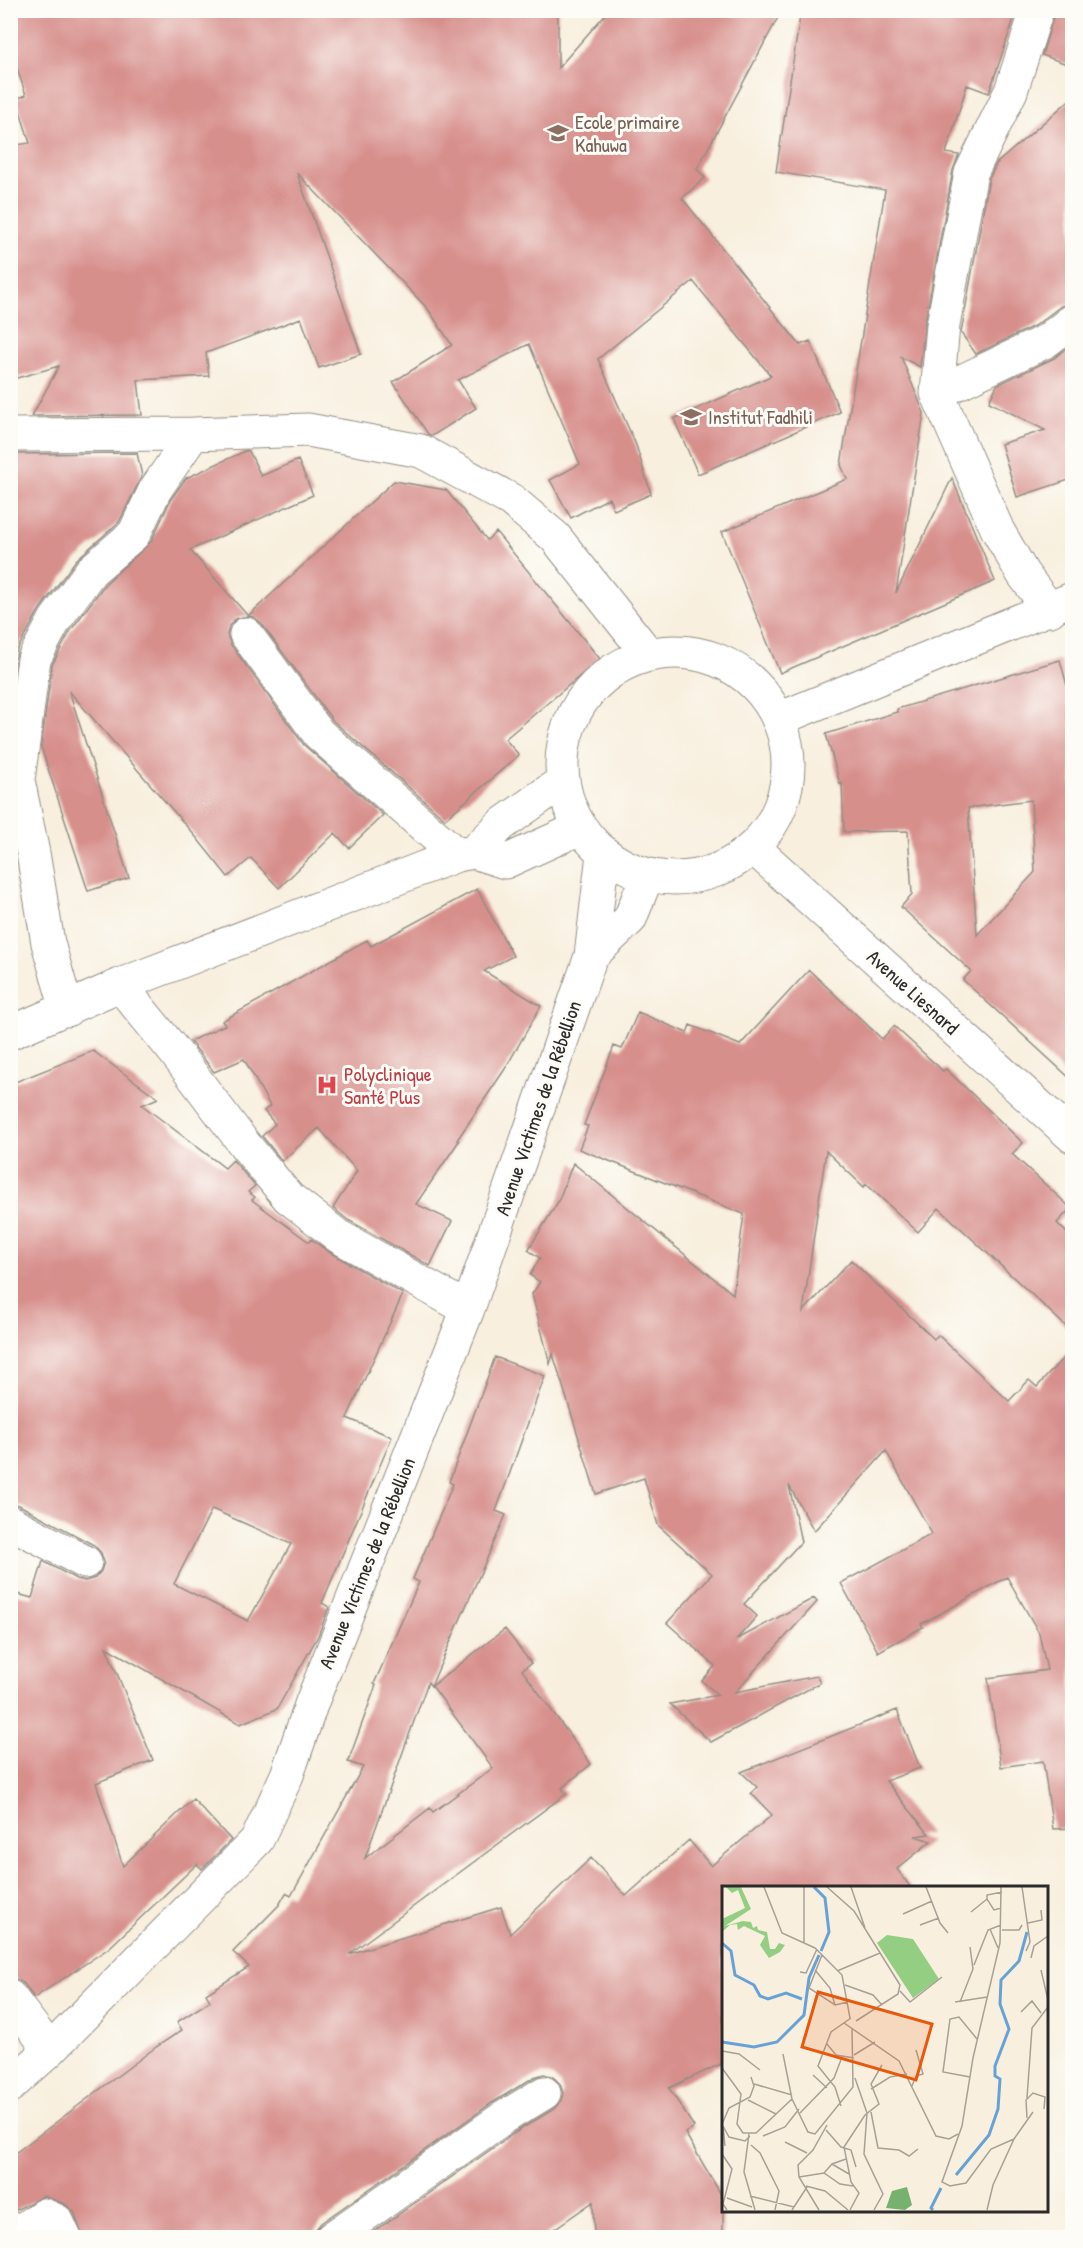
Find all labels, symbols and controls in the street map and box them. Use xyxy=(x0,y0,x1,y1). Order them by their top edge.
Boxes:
place label: Ecole primaire Kahuwa xyxy=(575,108,680,158)
school or university icon: Ecole primaire Kahuwa xyxy=(546,121,570,145)
place label: Institut Fadhili xyxy=(708,403,813,430)
school or university icon: Institut Fadhili xyxy=(679,405,703,429)
street label: Avenue Liesnard xyxy=(861,943,965,1040)
street label: Avenue Victimes de la Rébellion xyxy=(488,997,587,1219)
place label: Polyclinique Santé Plus xyxy=(344,1060,432,1110)
hospital icon: Polyclinique Santé Plus xyxy=(315,1073,339,1097)
street label: Avenue Victimes de la Rébellion xyxy=(312,1453,421,1672)
inset map xyxy=(722,1886,1047,2212)

